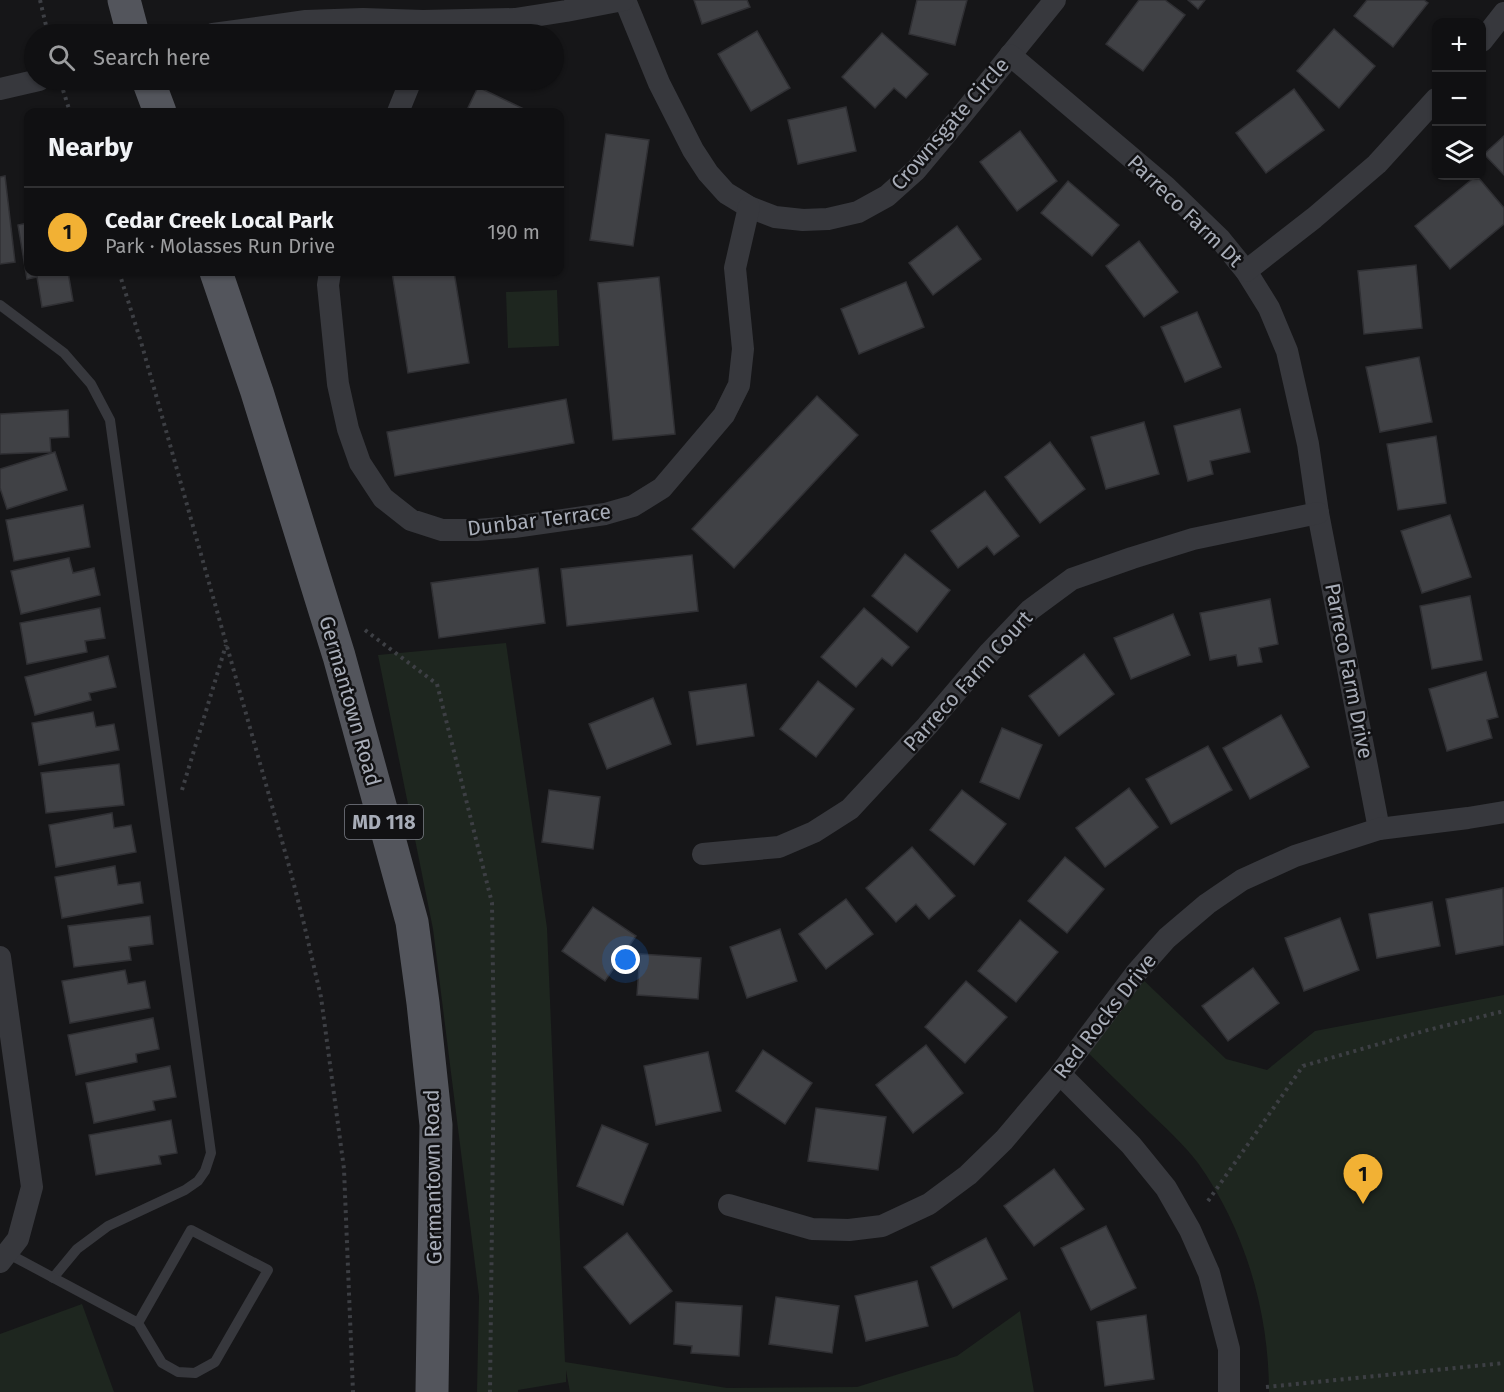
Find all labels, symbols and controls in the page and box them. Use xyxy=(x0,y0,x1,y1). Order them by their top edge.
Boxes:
map controls xyxy=(1432,18,1486,180)
button: + xyxy=(1432,18,1486,72)
search box xyxy=(24,24,564,90)
icon: search xyxy=(45,41,78,74)
text: Search here xyxy=(93,44,211,71)
street label: Crownsgate Circle xyxy=(885,52,1015,196)
button: − xyxy=(1432,72,1486,126)
button: layers xyxy=(1432,126,1486,180)
text: Nearby xyxy=(48,132,133,163)
street label: Parreco Farm Dt xyxy=(1122,149,1248,273)
text: Cedar Creek Local Park xyxy=(105,207,333,234)
text: 1 xyxy=(63,220,72,244)
text: 190 m xyxy=(487,220,540,244)
text: Park · Molasses Run Drive xyxy=(105,234,335,258)
street label: Dunbar Terrace xyxy=(466,498,612,542)
street label: Parreco Farm Drive xyxy=(1319,581,1379,761)
street label: Parreco Farm Court xyxy=(898,605,1038,757)
street label: Germantown Road xyxy=(313,613,387,789)
road number: MD 118 xyxy=(345,805,423,839)
your location xyxy=(611,945,640,974)
street label: Red Rocks Drive xyxy=(1048,948,1162,1084)
street label: Germantown Road xyxy=(418,1089,448,1265)
pin: 1 xyxy=(1344,1154,1382,1204)

